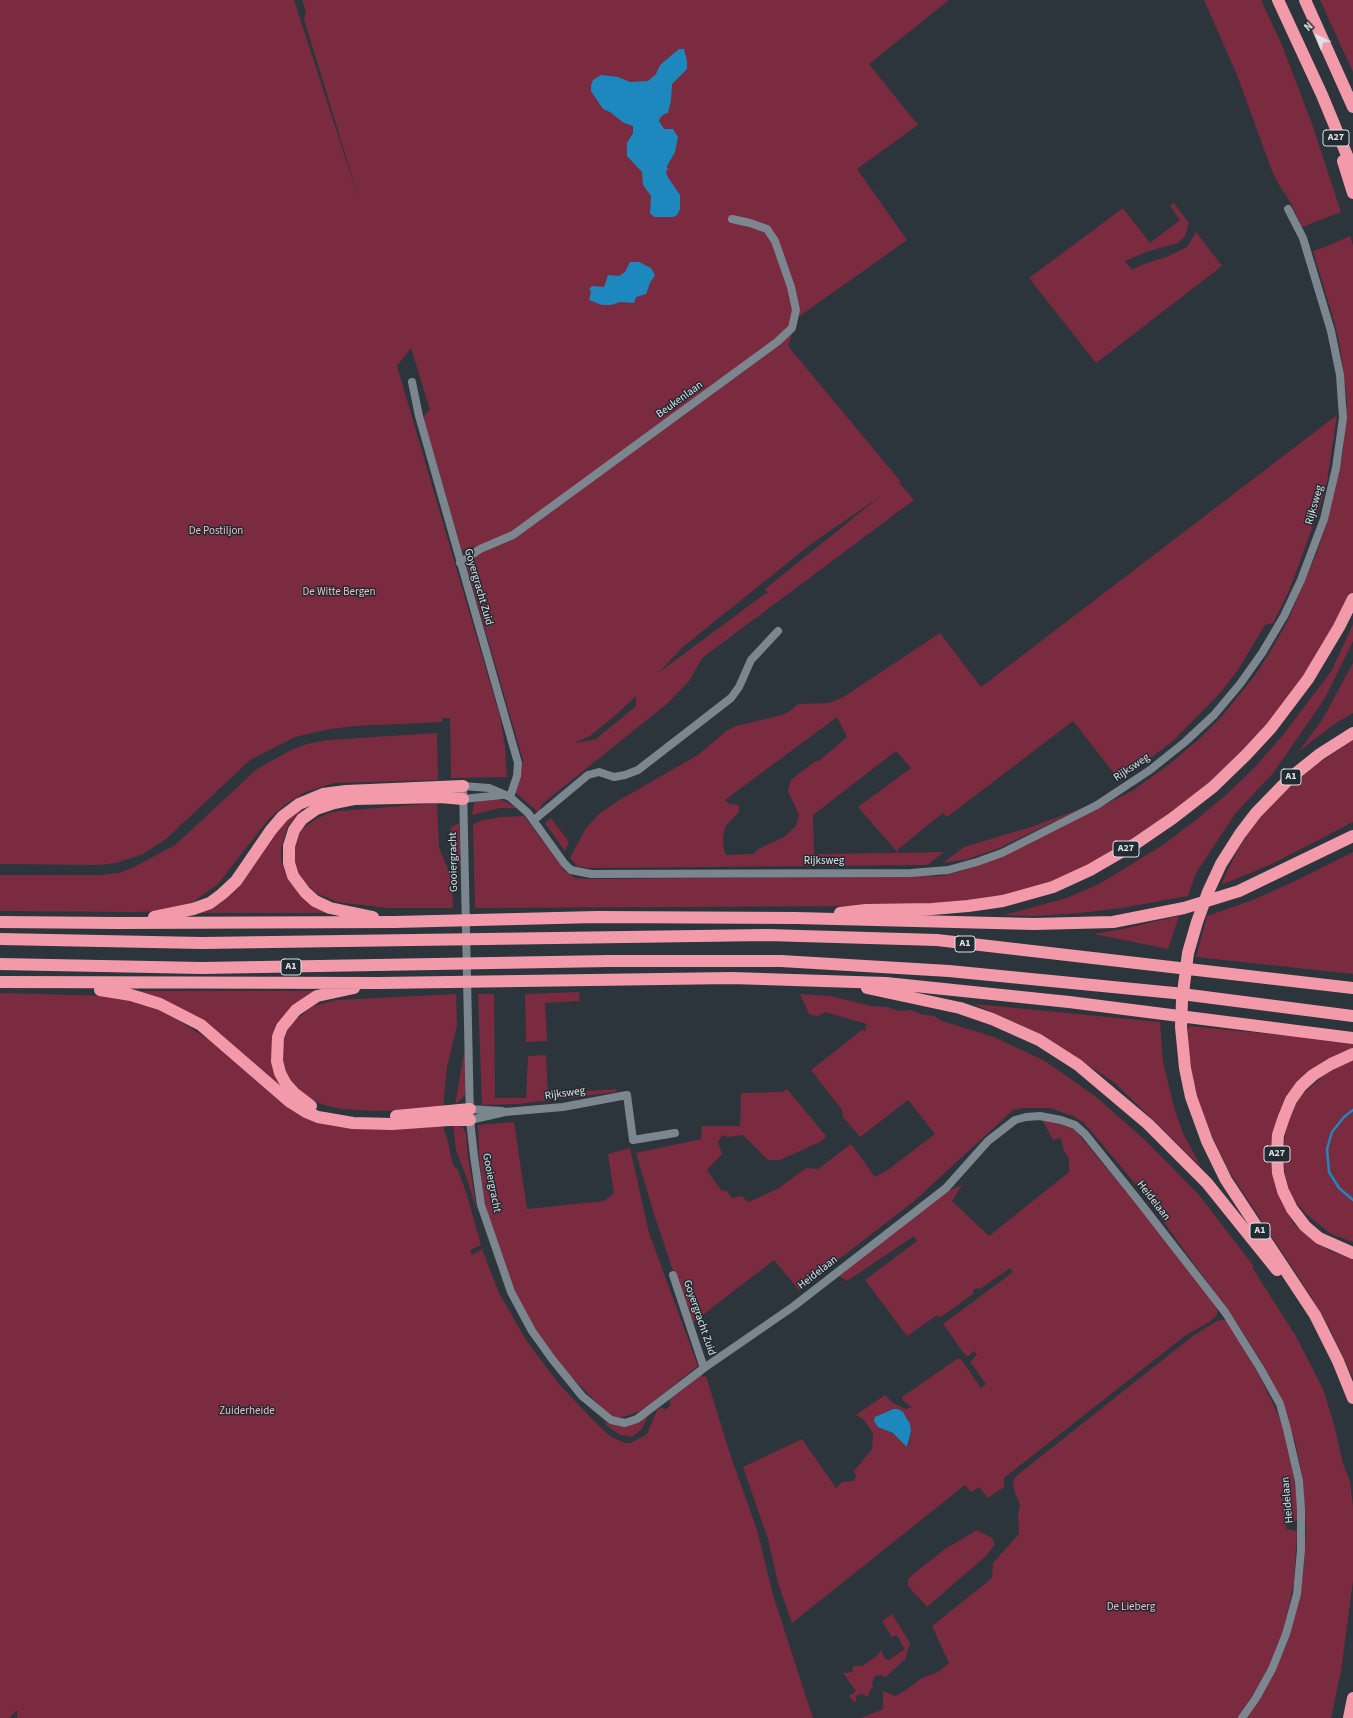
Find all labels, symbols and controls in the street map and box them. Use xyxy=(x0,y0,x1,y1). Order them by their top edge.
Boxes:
north arrow xyxy=(1297,16,1337,56)
text: N xyxy=(1301,19,1316,35)
road number: A27 xyxy=(1323,130,1349,146)
street label: Beukenlaan xyxy=(654,379,706,421)
street label: Rijksweg xyxy=(1303,484,1327,526)
park label: De Postiljon xyxy=(189,525,243,539)
street label: Goyergracht Zuid xyxy=(461,547,495,627)
park label: De Witte Bergen xyxy=(303,586,375,600)
street label: Rijksweg xyxy=(1112,751,1152,785)
road number: A1 xyxy=(1281,769,1301,785)
street label: Gooiergracht xyxy=(447,832,461,892)
road number: A27 xyxy=(1113,841,1139,857)
street label: Rijksweg xyxy=(804,855,844,869)
road number: A1 xyxy=(955,936,975,952)
road number: A1 xyxy=(281,959,301,975)
street label: Rijksweg xyxy=(544,1085,586,1103)
road number: A27 xyxy=(1264,1146,1290,1162)
street label: Gooiergracht xyxy=(479,1152,503,1214)
street label: Heidelaan xyxy=(1133,1178,1173,1224)
road number: A1 xyxy=(1250,1223,1270,1239)
street label: Heidelaan xyxy=(795,1253,841,1293)
street label: Goyergracht Zuid xyxy=(680,1279,718,1357)
park label: Zuiderheide xyxy=(219,1405,275,1419)
street label: Heidelaan xyxy=(1279,1476,1297,1524)
park label: De Lieberg xyxy=(1107,1601,1155,1615)

